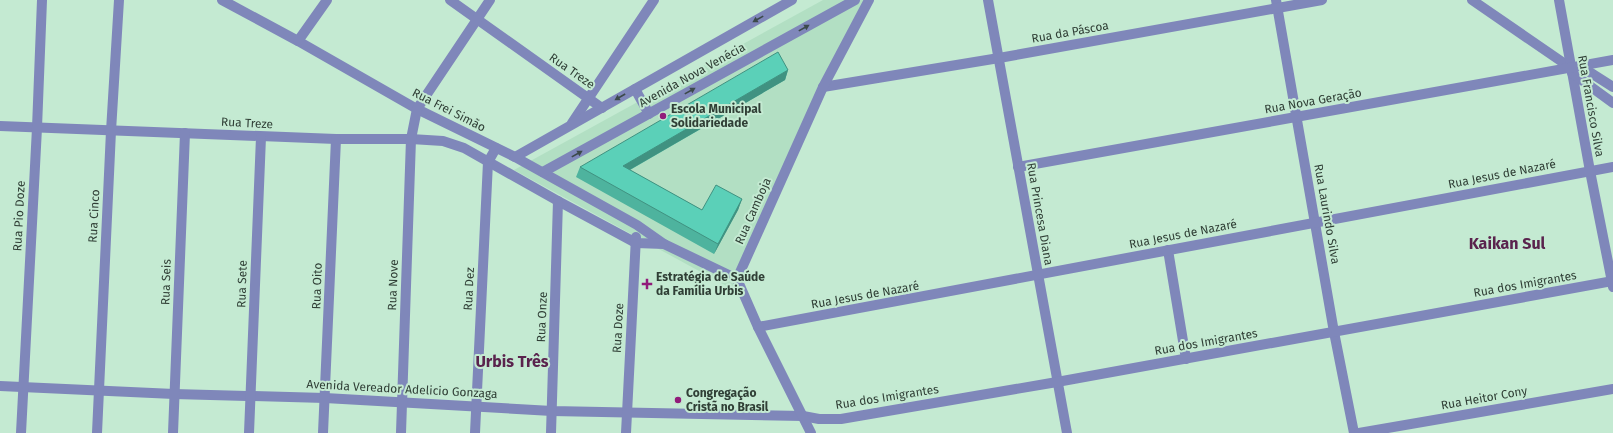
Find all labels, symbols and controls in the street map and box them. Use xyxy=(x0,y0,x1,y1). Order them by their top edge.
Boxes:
one-way arrow xyxy=(752,16,764,23)
street label: Rua da Páscoa xyxy=(1030,18,1110,46)
one-way arrow xyxy=(798,24,810,31)
street label: Avenida Nova Venécia xyxy=(636,40,748,110)
street label: Rua Treze xyxy=(547,50,597,92)
street label: Rua Francisco Silva xyxy=(1575,54,1607,158)
street label: Rua Frei Simão xyxy=(410,85,488,135)
street label: Rua Nova Geração xyxy=(1263,86,1363,116)
one-way arrow xyxy=(685,87,696,94)
one-way arrow xyxy=(615,94,626,100)
place label: Escola Municipal Solidariedade xyxy=(671,102,762,130)
marker: Escola Municipal Solidariedade xyxy=(658,111,668,121)
street label: Rua Treze xyxy=(221,115,273,131)
one-way arrow xyxy=(571,150,583,157)
street label: Rua Jesus de Nazaré xyxy=(1447,157,1557,191)
street label: Rua Princesa Diana xyxy=(1024,161,1056,267)
street label: Rua Laurindo Silva xyxy=(1311,163,1343,265)
street label: Rua Camboja xyxy=(732,176,774,246)
street label: Rua Pio Doze xyxy=(10,180,28,252)
street label: Rua Cinco xyxy=(86,189,102,243)
street label: Rua Jesus de Nazaré xyxy=(1128,217,1238,251)
district label: Kaikan Sul xyxy=(1469,234,1546,253)
street label: Rua Seis xyxy=(158,258,174,305)
street label: Rua Nove xyxy=(385,259,401,311)
street label: Rua Sete xyxy=(234,260,250,308)
street label: Rua Oito xyxy=(309,262,325,310)
street label: Rua Dez xyxy=(461,267,477,311)
street label: Rua dos Imigrantes xyxy=(1472,268,1578,300)
place label: Estratégia de Saúde da Família Urbis xyxy=(656,270,765,298)
marker: Estratégia de Saúde da Família Urbis xyxy=(641,278,653,290)
street label: Rua Jesus de Nazaré xyxy=(810,279,920,311)
street label: Rua Onze xyxy=(534,291,550,343)
street label: Rua Doze xyxy=(610,303,626,353)
street label: Rua dos Imigrantes xyxy=(1153,326,1259,358)
district label: Urbis Três xyxy=(475,352,549,371)
street label: Avenida Vereador Adelicio Gonzaga xyxy=(306,377,498,401)
street label: Rua dos Imigrantes xyxy=(834,382,940,412)
street label: Rua Heitor Cony xyxy=(1440,384,1528,412)
place label: Congregação Cristã no Brasil xyxy=(686,386,769,414)
marker: Congregação Cristã no Brasil xyxy=(673,395,683,405)

